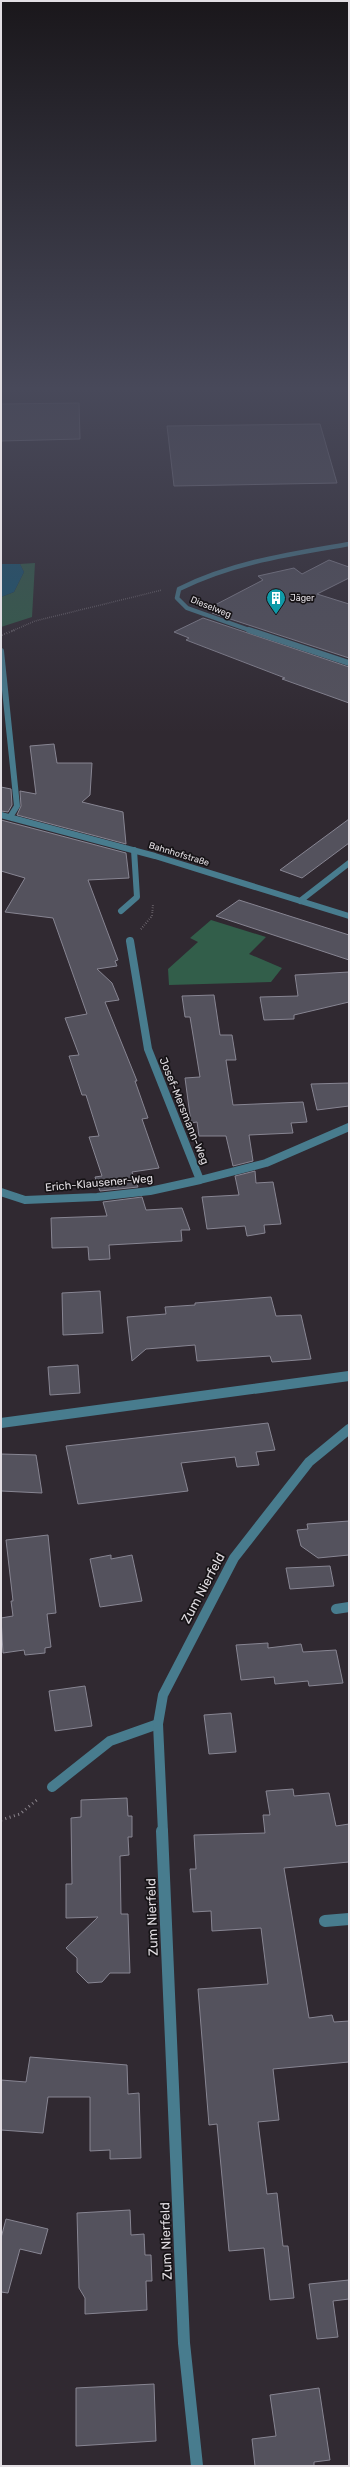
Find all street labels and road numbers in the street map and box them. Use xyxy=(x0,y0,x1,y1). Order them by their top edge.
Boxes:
street label: Dieselweg xyxy=(189,594,233,620)
street label: Bahnhofstraße xyxy=(148,840,210,868)
street label: Josef-Mersmann-Weg xyxy=(157,1056,211,1166)
street label: Erich-Klausener-Weg xyxy=(45,1172,153,1194)
street label: Zum Nierfeld xyxy=(178,1550,228,1626)
street label: Zum Nierfeld xyxy=(143,1878,161,1956)
street label: Zum Nierfeld xyxy=(157,2202,175,2280)

